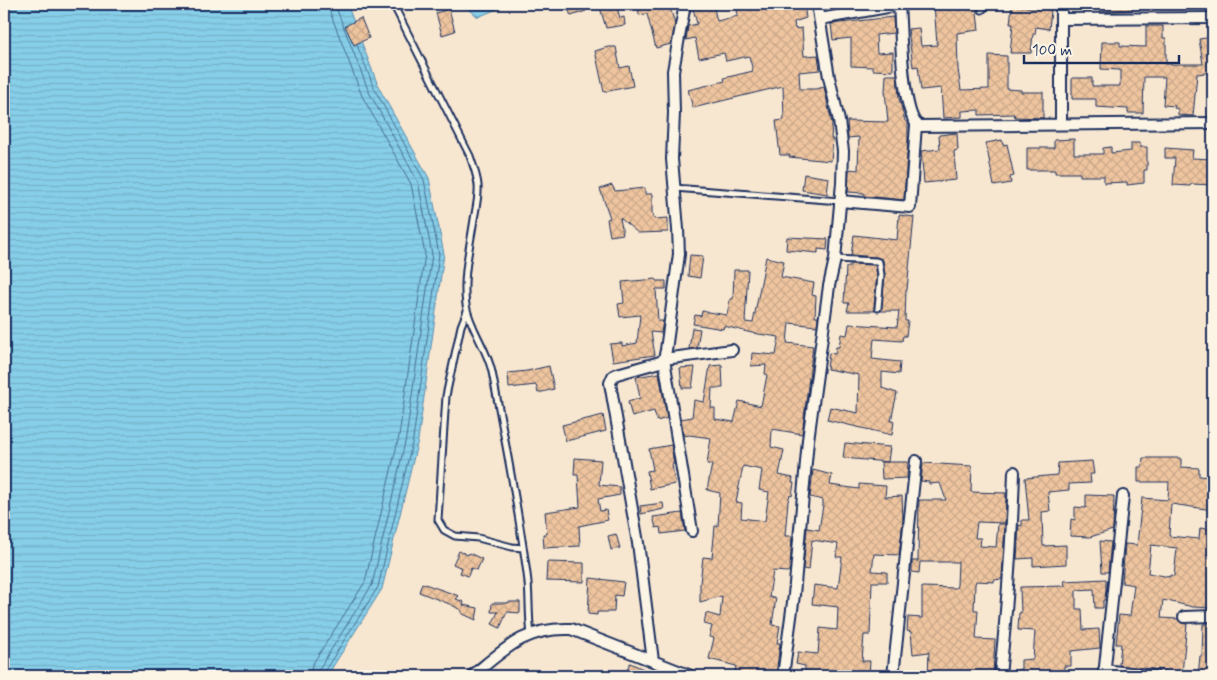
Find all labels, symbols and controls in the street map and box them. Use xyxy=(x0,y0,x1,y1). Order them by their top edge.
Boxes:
scale bar xyxy=(1024,32,1180,64)
text: 100 m xyxy=(1032,41,1072,61)

